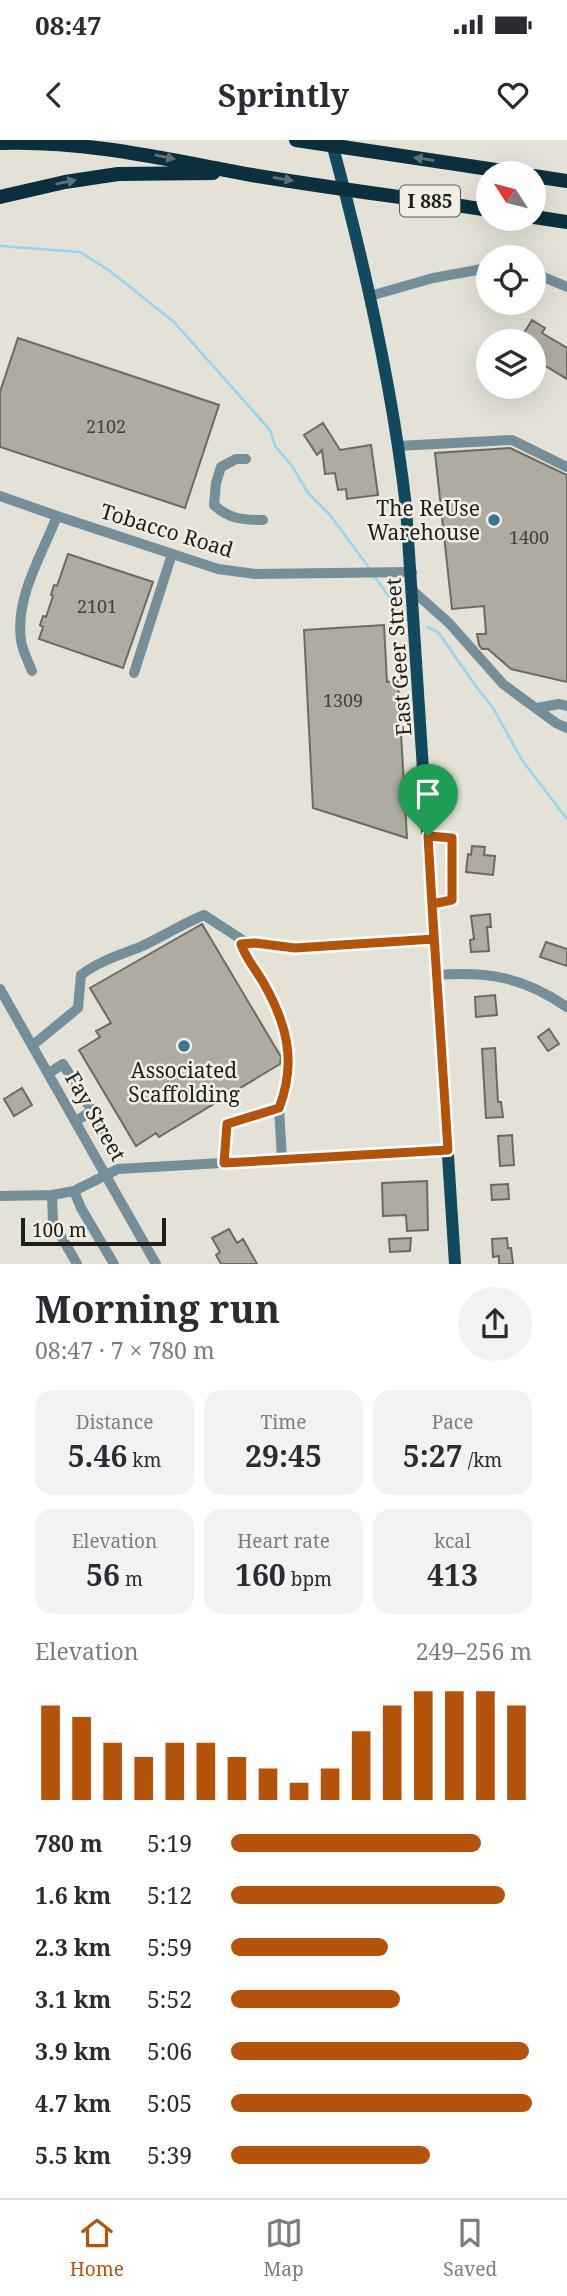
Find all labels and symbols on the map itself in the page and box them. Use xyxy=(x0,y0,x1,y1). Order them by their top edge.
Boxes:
one-way arrow xyxy=(154,151,176,162)
one-way arrow xyxy=(413,154,435,165)
north arrow xyxy=(476,161,546,231)
one-way arrow xyxy=(272,174,294,185)
one-way arrow xyxy=(55,176,77,187)
road number: I 885 xyxy=(400,185,460,216)
house number: 2102 xyxy=(86,414,126,438)
place label: The ReUse Warehouse xyxy=(367,494,480,546)
street label: Tobacco Road xyxy=(97,497,237,564)
marker: The ReUse Warehouse xyxy=(486,512,502,528)
house number: 1400 xyxy=(509,525,549,549)
street label: East Geer Street xyxy=(379,577,417,737)
house number: 2101 xyxy=(77,594,117,618)
house number: 1309 xyxy=(323,688,363,712)
pin xyxy=(398,764,458,836)
marker: Associated Scaffolding xyxy=(176,1038,192,1054)
place label: Associated Scaffolding xyxy=(128,1056,240,1108)
street label: Fay Street xyxy=(59,1066,133,1166)
scale bar xyxy=(21,1214,166,1246)

